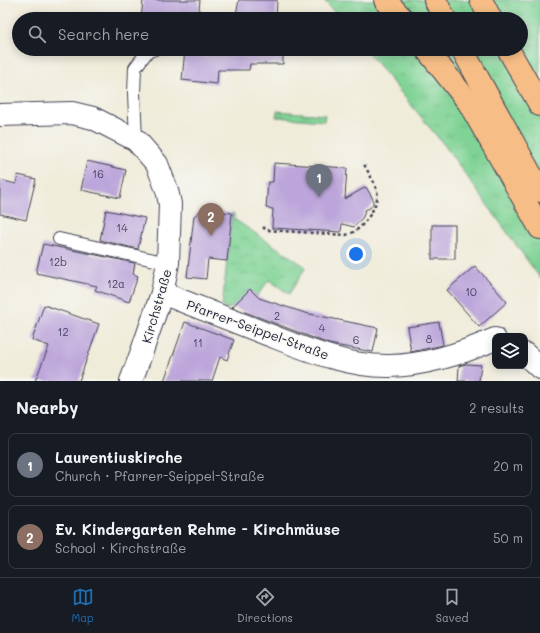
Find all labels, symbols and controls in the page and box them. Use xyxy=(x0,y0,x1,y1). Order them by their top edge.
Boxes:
search box xyxy=(12,12,528,56)
icon: search xyxy=(26,23,48,45)
text: Search here xyxy=(58,24,149,44)
pin: 1 xyxy=(306,164,332,197)
house number: 16 xyxy=(92,166,104,181)
pin: 2 xyxy=(198,203,224,236)
house number: 14 xyxy=(116,220,128,235)
your location xyxy=(346,244,366,264)
house number: 12b xyxy=(49,254,67,269)
street label: Kirchstraße xyxy=(137,267,175,345)
house number: 12a xyxy=(107,276,125,291)
house number: 10 xyxy=(465,284,477,299)
street label: Pfarrer-Seippel-Straße xyxy=(184,295,332,363)
house number: 2 xyxy=(274,308,280,323)
house number: 4 xyxy=(319,320,326,335)
house number: 12 xyxy=(57,324,69,339)
house number: 8 xyxy=(426,331,433,346)
house number: 6 xyxy=(353,332,359,347)
map controls xyxy=(492,333,528,369)
button: layers xyxy=(492,333,528,369)
house number: 11 xyxy=(193,335,203,350)
text: Nearby xyxy=(16,396,78,418)
text: 2 results xyxy=(469,399,524,416)
text: Laurentiuskirche xyxy=(55,447,182,467)
text: 1 xyxy=(27,457,33,474)
text: 20 m xyxy=(493,457,523,474)
text: Church · Pfarrer-Seippel-Straße xyxy=(55,467,265,484)
text: Ev. Kindergarten Rehme - Kirchmäuse xyxy=(55,519,340,539)
text: 2 xyxy=(26,529,34,546)
text: 50 m xyxy=(493,529,523,546)
text: School · Kirchstraße xyxy=(55,539,186,556)
tab: Map xyxy=(72,586,94,625)
tab: Directions xyxy=(237,586,293,625)
tab: Saved xyxy=(436,586,468,625)

